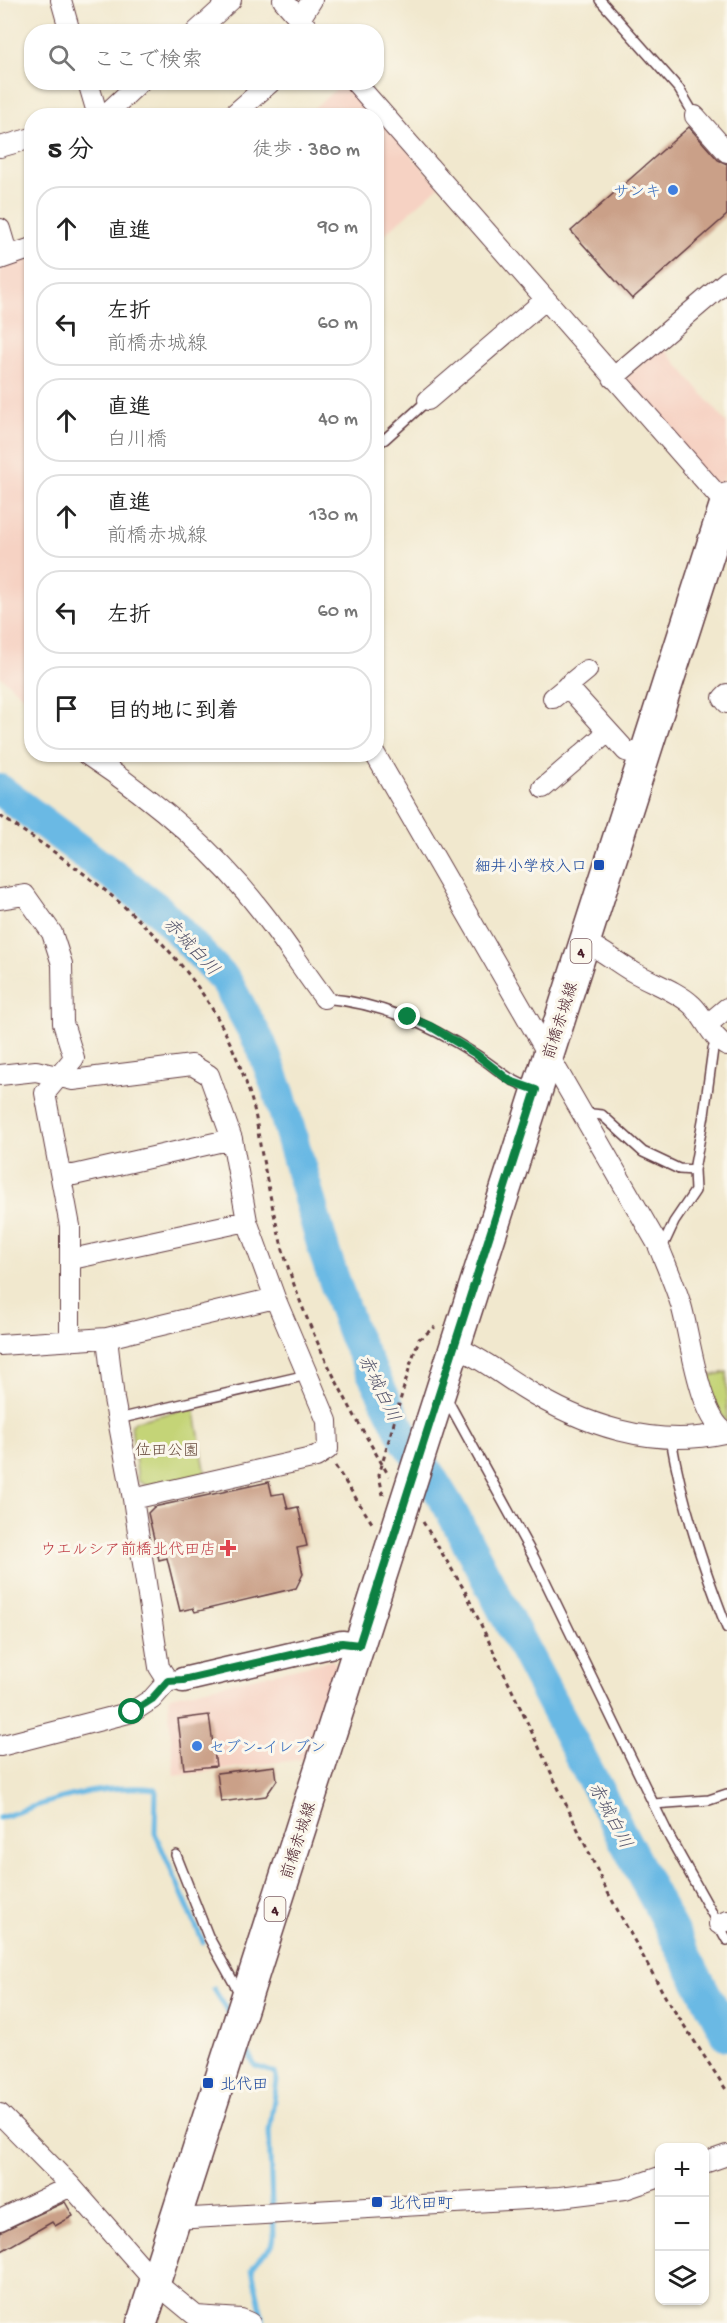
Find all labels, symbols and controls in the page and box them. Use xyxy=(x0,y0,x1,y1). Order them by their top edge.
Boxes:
search box xyxy=(24,24,384,90)
icon: search xyxy=(45,41,78,74)
text: ここで検索 xyxy=(93,49,203,75)
text: 5 分 xyxy=(48,137,94,168)
text: 徒歩 · 380 m xyxy=(253,140,360,163)
marker: サンキ xyxy=(666,183,680,197)
place label: サンキ xyxy=(613,184,661,203)
icon: ahead xyxy=(50,212,83,245)
text: 90 m xyxy=(318,217,358,240)
text: 直進 xyxy=(107,220,151,246)
text: 左折 xyxy=(107,300,151,326)
icon: left xyxy=(50,308,83,341)
text: 60 m xyxy=(318,313,358,336)
text: 前橋赤城線 xyxy=(107,334,207,357)
text: 直進 xyxy=(107,396,151,422)
icon: ahead xyxy=(50,404,83,437)
text: 40 m xyxy=(318,409,358,432)
text: 白川橋 xyxy=(107,430,167,453)
text: 直進 xyxy=(107,492,151,518)
icon: ahead xyxy=(50,500,83,533)
text: 130 m xyxy=(309,505,358,528)
text: 前橋赤城線 xyxy=(107,526,207,549)
icon: left xyxy=(50,596,83,629)
text: 60 m xyxy=(318,601,358,624)
text: 左折 xyxy=(107,604,151,630)
icon: arrive xyxy=(50,692,83,725)
text: 目的地に到着 xyxy=(107,700,239,726)
place label: 細井小学校入口 xyxy=(475,857,587,878)
marker: 細井小学校入口 xyxy=(592,858,606,872)
water label: 赤城白川 xyxy=(158,914,223,981)
road number: 4 xyxy=(570,939,592,963)
street label: 前橋赤城線 xyxy=(539,979,584,1062)
route end xyxy=(394,1003,420,1029)
water label: 赤城白川 xyxy=(353,1352,404,1426)
park label: 位田公園 xyxy=(135,1442,199,1462)
place label: ウエルシア前橋北代田店 xyxy=(40,1541,216,1561)
marker: ウエルシア前橋北代田店 xyxy=(221,1541,235,1555)
route start xyxy=(118,1698,144,1724)
marker: セブン-イレブン xyxy=(190,1739,204,1753)
place label: セブン-イレブン xyxy=(209,1739,326,1759)
water label: 赤城白川 xyxy=(583,1779,636,1853)
street label: 前橋赤城線 xyxy=(277,1799,322,1882)
road number: 4 xyxy=(264,1897,286,1921)
marker: 北代田 xyxy=(201,2076,215,2090)
place label: 北代田 xyxy=(220,2076,268,2096)
map controls xyxy=(655,2143,709,2305)
button: + xyxy=(655,2143,709,2197)
marker: 北代田町 xyxy=(370,2195,384,2209)
place label: 北代田町 xyxy=(389,2195,453,2215)
button: − xyxy=(655,2197,709,2251)
button: layers xyxy=(655,2251,709,2305)

